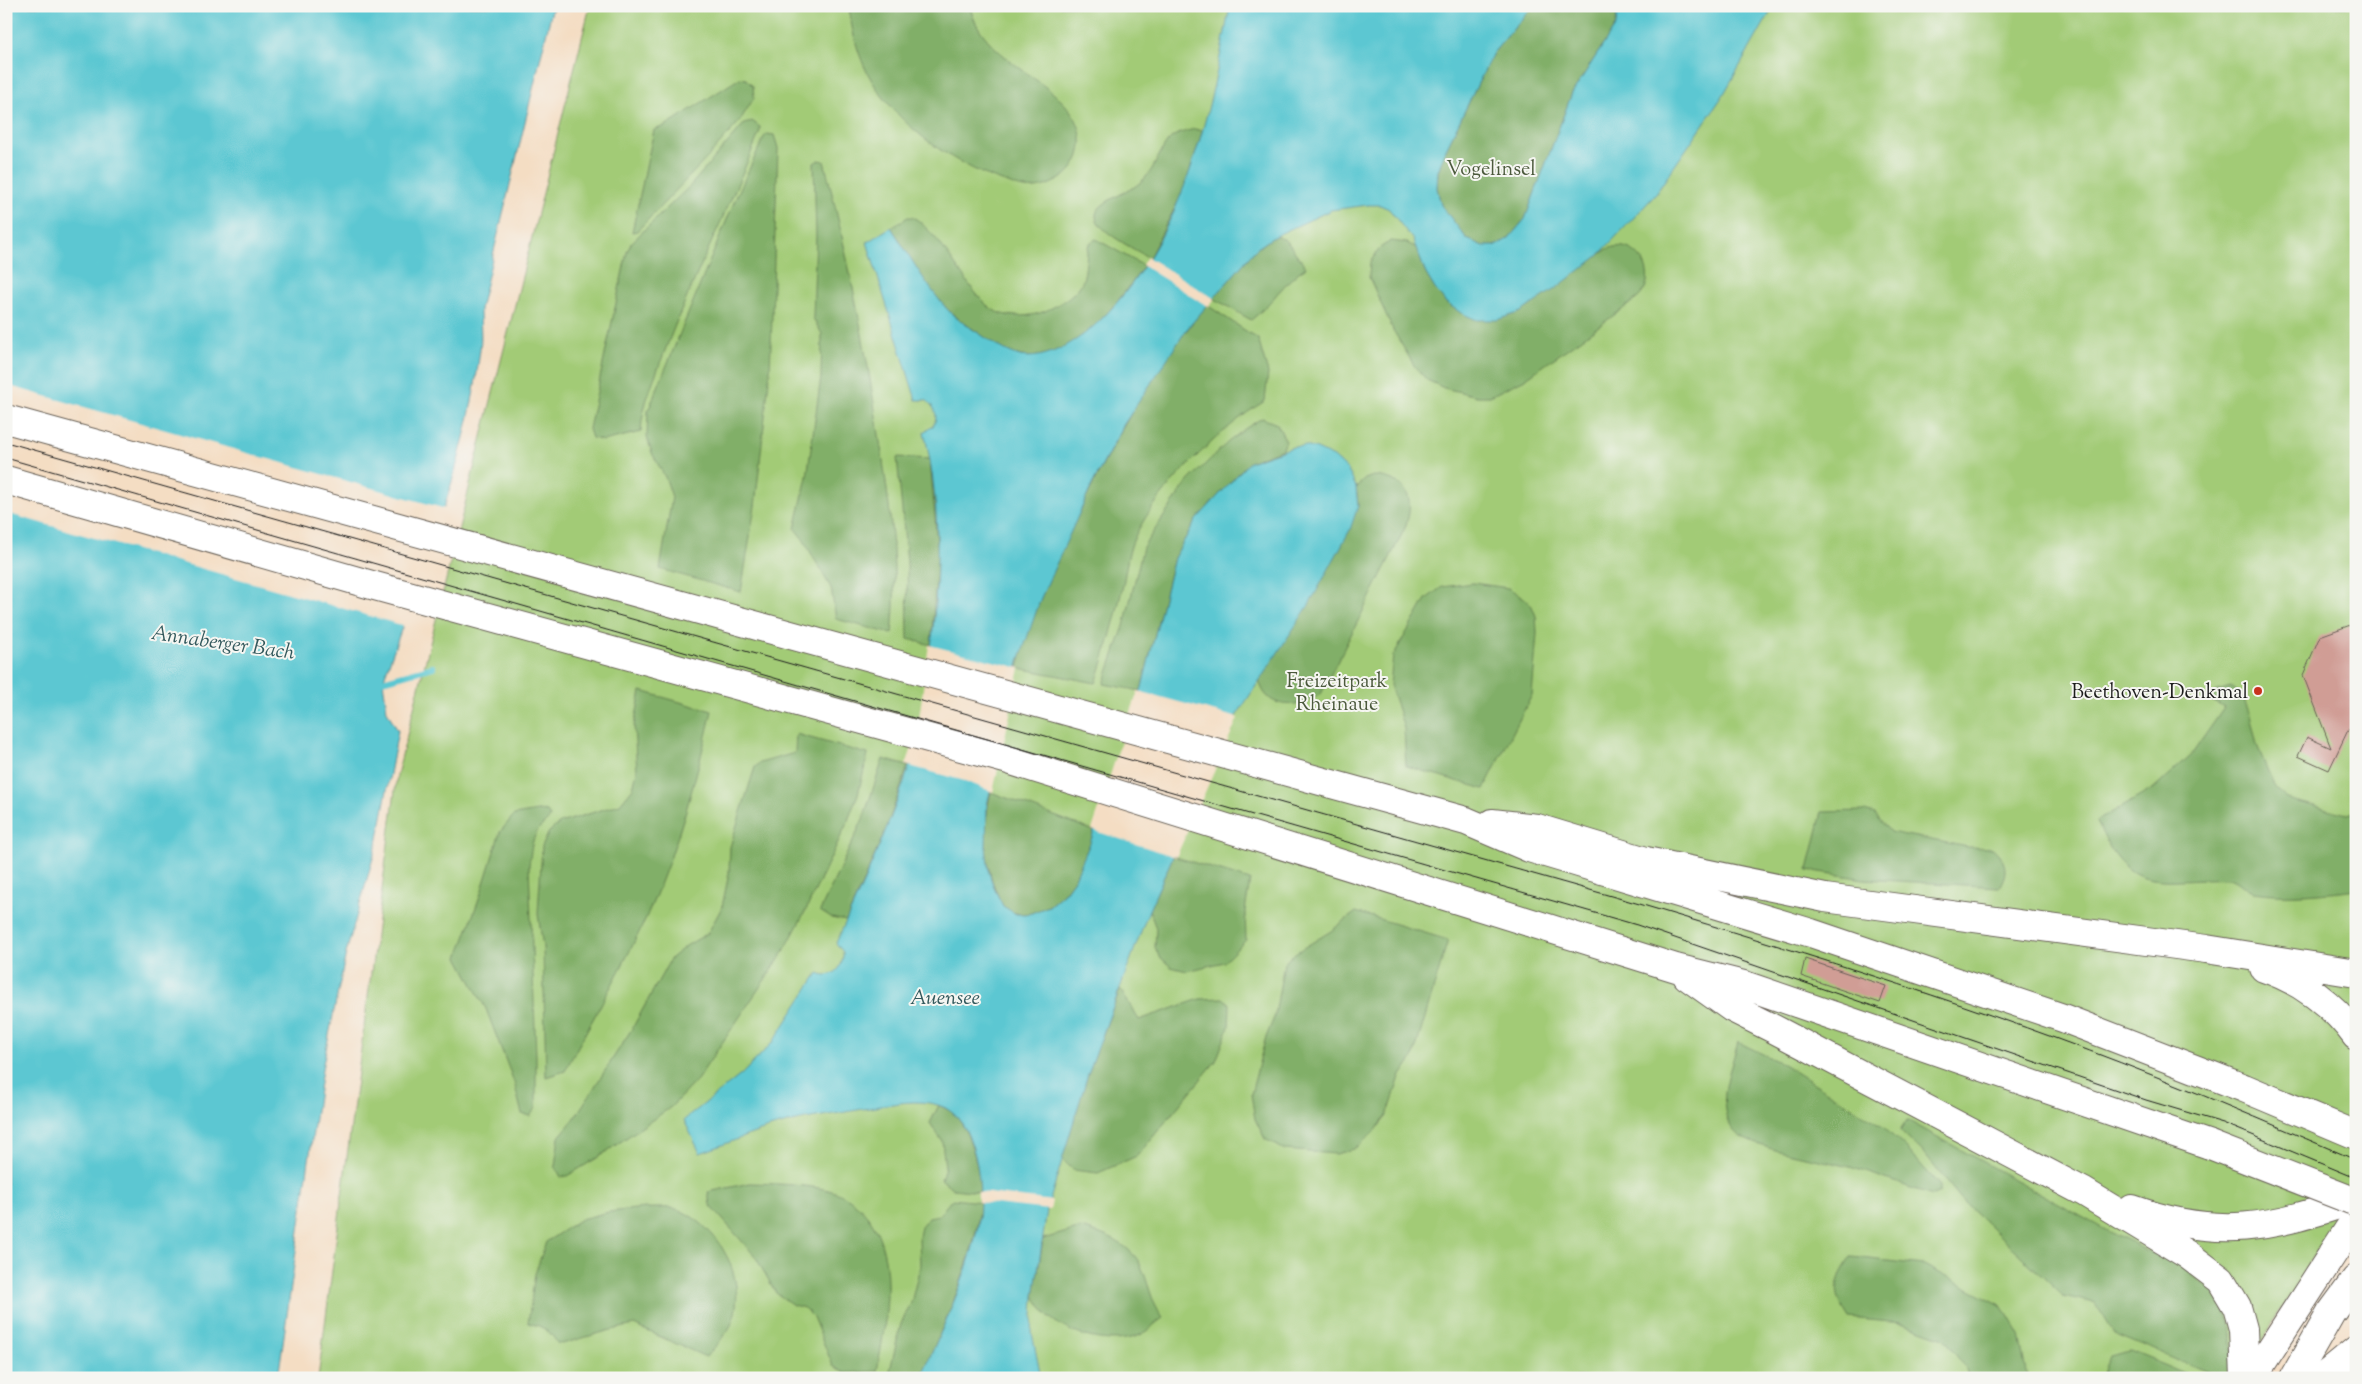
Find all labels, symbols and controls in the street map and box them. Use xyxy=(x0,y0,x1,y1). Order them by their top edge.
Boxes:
park label: Vogelinsel xyxy=(1446,156,1536,185)
water label: Annaberger Bach xyxy=(149,619,296,669)
park label: Freizeitpark Rheinaue xyxy=(1287,668,1388,720)
place label: Beethoven-Denkmal xyxy=(2071,679,2248,708)
marker: Beethoven-Denkmal xyxy=(2252,685,2264,697)
water label: Auensee xyxy=(910,984,980,1014)

